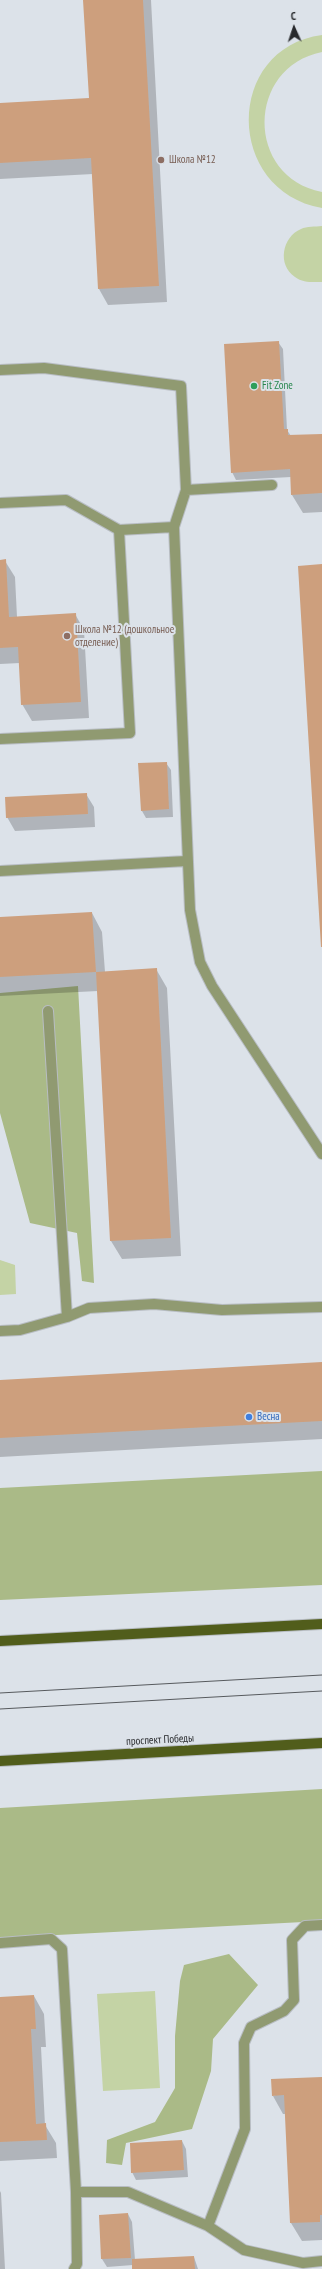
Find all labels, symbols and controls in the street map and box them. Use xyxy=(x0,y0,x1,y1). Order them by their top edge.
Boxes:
north arrow xyxy=(274,8,314,48)
text: С xyxy=(290,9,296,23)
place label: Школа №12 xyxy=(169,153,216,167)
marker: Школа №12 xyxy=(156,155,166,165)
place label: Fit Zone xyxy=(262,379,293,393)
marker: Fit Zone xyxy=(249,381,259,391)
place label: Школа №12 (дошкольное отделение) xyxy=(75,623,174,649)
marker: Школа №12 (дошкольное отделение) xyxy=(62,631,72,641)
place label: Весна xyxy=(257,1410,280,1424)
marker: Весна xyxy=(244,1412,254,1422)
street label: проспект Победы xyxy=(126,1732,194,1748)

